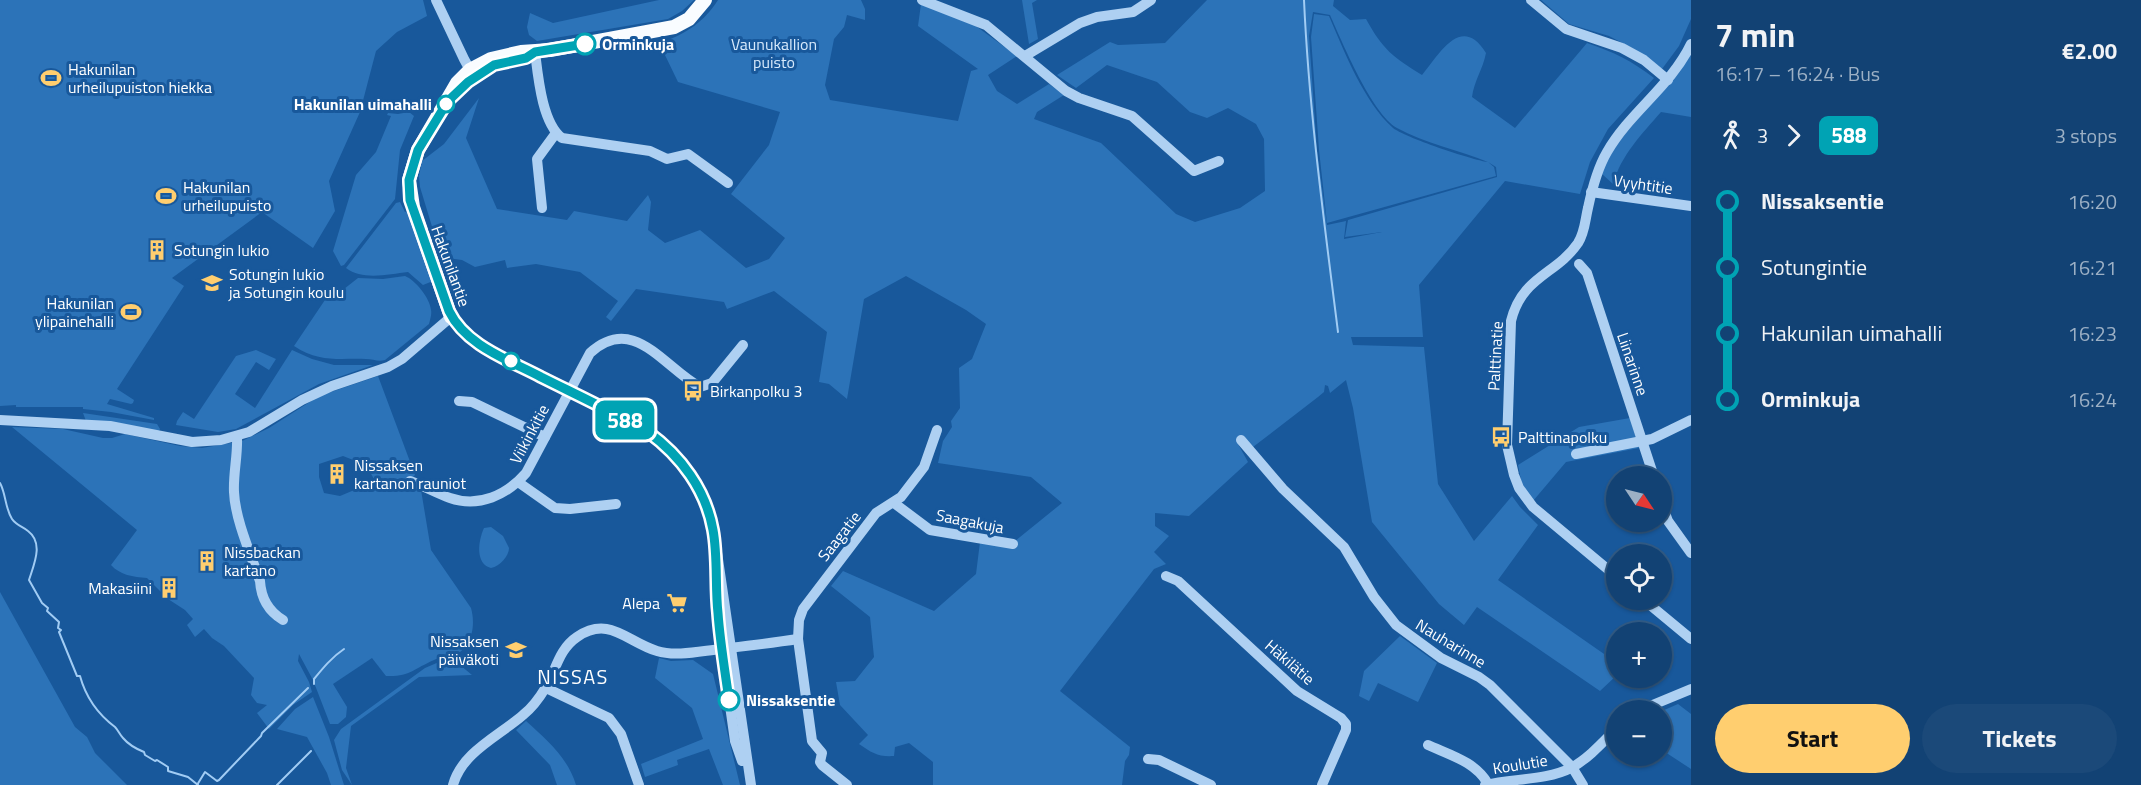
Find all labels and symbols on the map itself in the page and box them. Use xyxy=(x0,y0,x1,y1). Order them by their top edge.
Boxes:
place label: Orminkuja xyxy=(602,32,674,56)
park label: Vaunukallion puisto xyxy=(731,32,817,74)
marker: Orminkuja xyxy=(574,33,596,55)
place label: Hakunilan urheilupuiston hiekka xyxy=(68,57,212,99)
sports icon: Hakunilan urheilupuiston hiekka xyxy=(39,66,63,90)
place label: Hakunilan uimahalli xyxy=(294,92,432,116)
marker: Hakunilan uimahalli xyxy=(437,95,455,113)
street label: Vyyhtitie xyxy=(1612,168,1674,200)
place label: Hakunilan urheilupuisto xyxy=(183,175,271,217)
sports icon: Hakunilan urheilupuisto xyxy=(154,184,178,208)
street label: Hakunilantie xyxy=(425,222,477,310)
building icon: Sotungin lukio xyxy=(145,238,169,262)
place label: Sotungin lukio xyxy=(174,238,269,262)
place label: Sotungin lukio ja Sotungin koulu xyxy=(228,262,344,304)
school or university icon: Sotungin lukio ja Sotungin koulu xyxy=(200,271,224,295)
place label: Hakunilan ylipainehalli xyxy=(35,291,114,333)
sports icon: Hakunilan ylipainehalli xyxy=(119,300,143,324)
street label: Palttinatie xyxy=(1481,321,1509,391)
street label: Liinarinne xyxy=(1611,329,1655,399)
unlabelled marker xyxy=(502,352,520,370)
bus stop icon: Birkanpolku 3 xyxy=(681,379,705,403)
place label: Birkanpolku 3 xyxy=(710,379,802,403)
street label: Viikinkitie xyxy=(503,400,555,468)
line badge: 588 xyxy=(590,400,660,440)
bus stop icon: Palttinapolku xyxy=(1489,425,1513,449)
place label: Palttinapolku xyxy=(1518,425,1607,449)
place label: Nissaksen kartanon rauniot xyxy=(354,453,466,495)
building icon: Nissaksen kartanon rauniot xyxy=(325,462,349,486)
north arrow xyxy=(1606,466,1672,532)
street label: Saagakuja xyxy=(934,503,1006,539)
street label: Saagatie xyxy=(812,506,866,566)
place label: Nissbackan kartano xyxy=(224,540,301,582)
building icon: Nissbackan kartano xyxy=(195,549,219,573)
place label: Makasiini xyxy=(88,576,152,600)
building icon: Makasiini xyxy=(157,576,181,600)
place label: Alepa xyxy=(622,591,660,615)
supermarket icon: Alepa xyxy=(665,591,689,615)
street label: Nauharinne xyxy=(1411,613,1491,673)
place label: Nissaksen päiväkoti xyxy=(430,629,499,671)
street label: Häkilätie xyxy=(1260,634,1320,690)
school or university icon: Nissaksen päiväkoti xyxy=(504,638,528,662)
district label: NISSAS xyxy=(537,661,609,692)
place label: Nissaksentie xyxy=(746,688,835,712)
marker: Nissaksentie xyxy=(718,689,740,711)
street label: Koulutie xyxy=(1491,748,1549,780)

